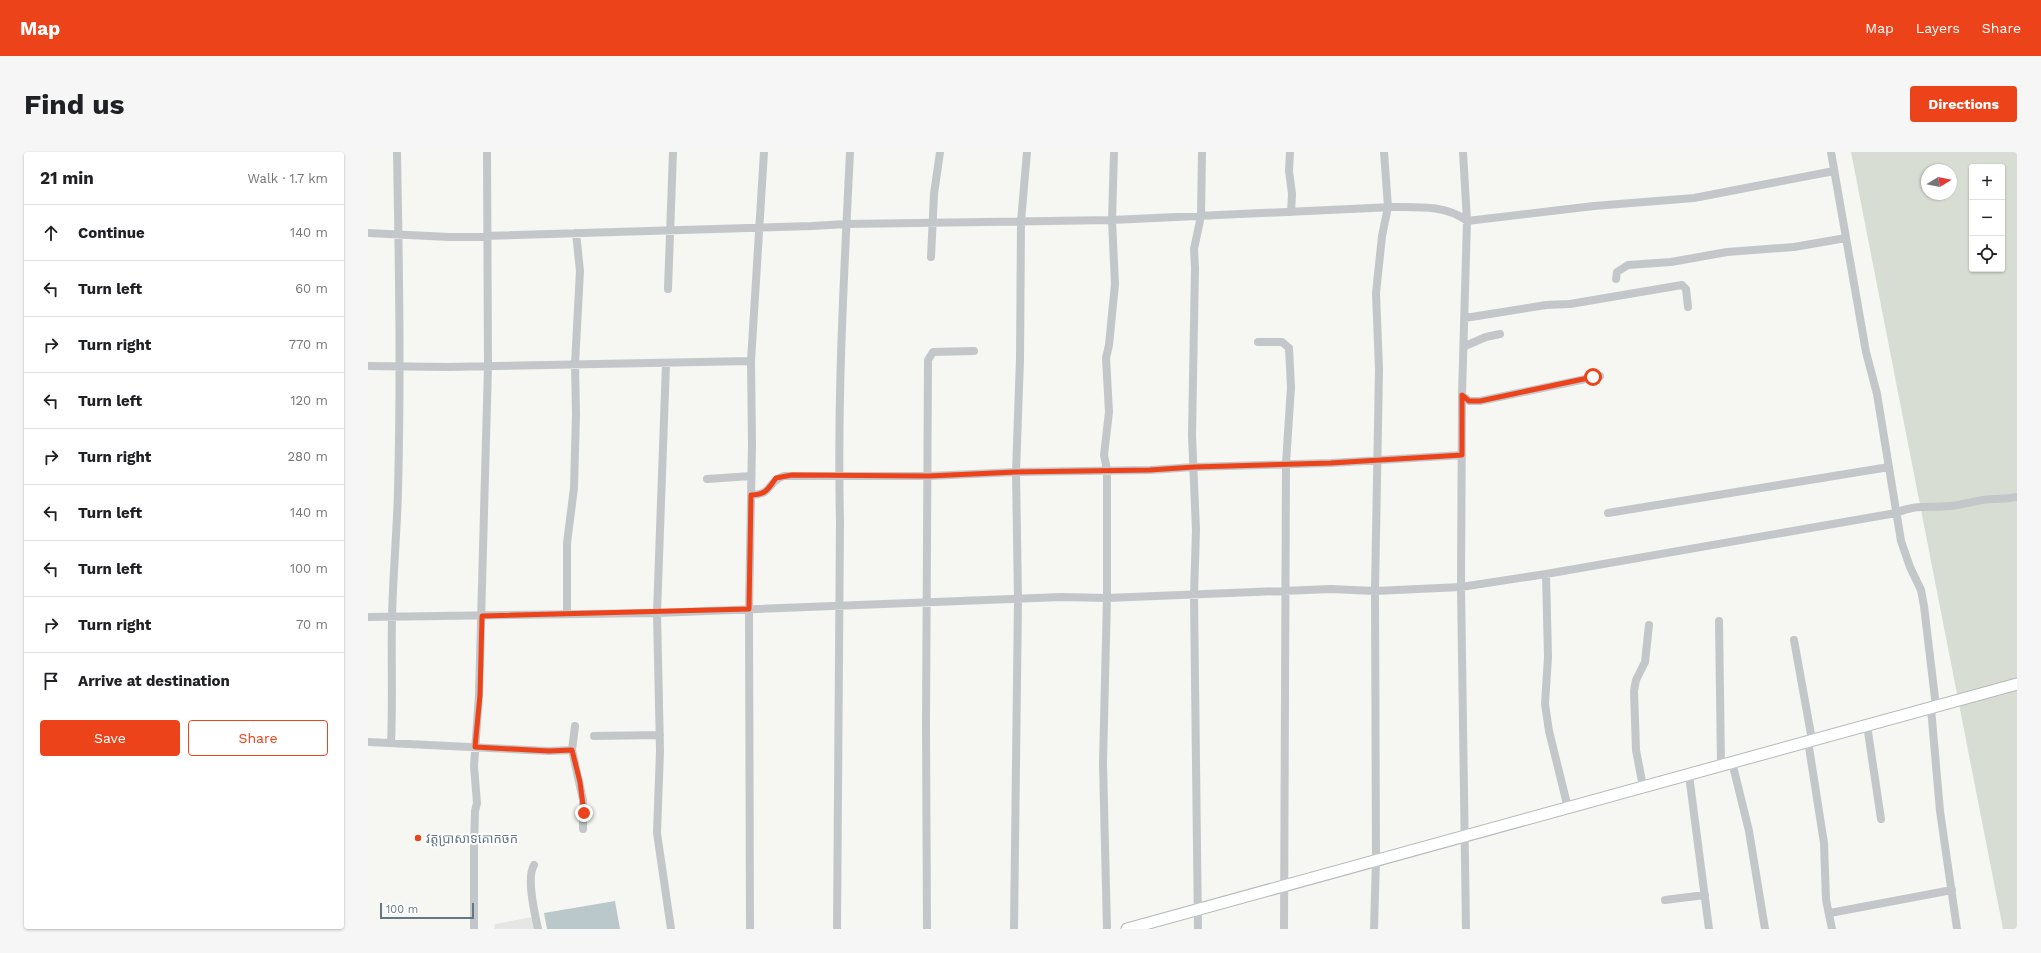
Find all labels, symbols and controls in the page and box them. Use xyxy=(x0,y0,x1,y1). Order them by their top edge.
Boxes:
text: Map xyxy=(20,17,60,40)
text: Map xyxy=(1865,20,1894,36)
text: Layers xyxy=(1916,20,1960,36)
text: Share xyxy=(1982,20,2021,36)
button: Directions xyxy=(1910,86,2017,122)
text: Find us xyxy=(24,88,124,121)
north arrow xyxy=(1921,164,1957,200)
map controls xyxy=(1969,164,2005,272)
button: + xyxy=(1969,164,2005,200)
text: 21 min xyxy=(40,168,94,188)
text: Walk · 1.7 km xyxy=(248,171,328,186)
button: − xyxy=(1969,200,2005,236)
icon: ahead xyxy=(40,222,62,244)
text: Continue xyxy=(78,224,145,242)
text: 140 m xyxy=(290,225,328,240)
button: locate xyxy=(1969,236,2005,272)
icon: left xyxy=(40,278,62,300)
text: Turn left xyxy=(78,280,142,298)
text: 60 m xyxy=(295,281,328,296)
icon: right xyxy=(40,334,62,356)
text: Turn right xyxy=(78,336,151,354)
text: 770 m xyxy=(289,337,328,352)
route start xyxy=(1584,368,1602,386)
icon: left xyxy=(40,390,62,412)
text: Turn left xyxy=(78,392,142,410)
text: 120 m xyxy=(290,393,328,408)
icon: right xyxy=(40,446,62,468)
text: Turn right xyxy=(78,448,151,466)
text: 280 m xyxy=(288,449,328,464)
icon: left xyxy=(40,502,62,524)
text: Turn left xyxy=(78,504,142,522)
text: 140 m xyxy=(290,505,328,520)
icon: left xyxy=(40,558,62,580)
text: Turn left xyxy=(78,560,142,578)
text: 100 m xyxy=(290,561,328,576)
icon: right xyxy=(40,614,62,636)
text: Turn right xyxy=(78,616,151,634)
text: 70 m xyxy=(296,617,328,632)
icon: arrive xyxy=(40,670,62,692)
text: Arrive at destination xyxy=(78,672,230,690)
button: Save xyxy=(40,720,180,756)
button: Share xyxy=(188,720,328,756)
route end xyxy=(575,804,593,822)
place label: វត្តប្រាសាទគោកចក xyxy=(426,831,518,847)
marker: វត្តប្រាសាទគោកចក xyxy=(413,833,423,843)
scale bar xyxy=(380,901,474,920)
text: 100 m xyxy=(386,903,418,916)

